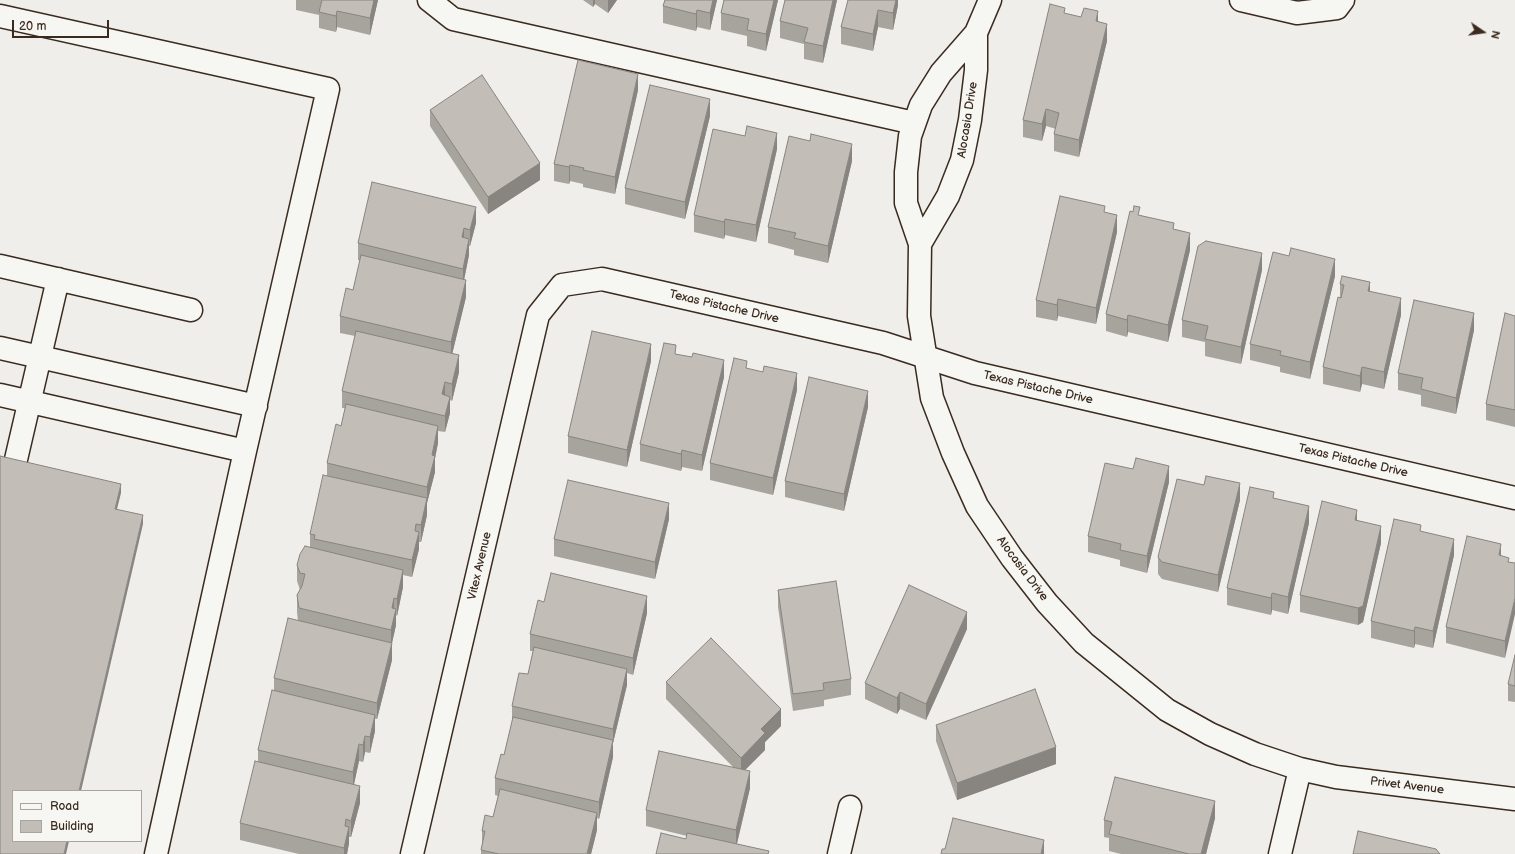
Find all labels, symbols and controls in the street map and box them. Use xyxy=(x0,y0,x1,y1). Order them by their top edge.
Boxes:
scale bar xyxy=(14,12,111,38)
north arrow xyxy=(1463,12,1503,52)
text: 20 m xyxy=(19,19,46,34)
text: N xyxy=(1488,29,1502,40)
street label: Alocasia Drive xyxy=(955,81,981,159)
street label: Texas Pistache Drive xyxy=(668,287,780,327)
street label: Texas Pistache Drive xyxy=(982,368,1094,408)
street label: Texas Pistache Drive xyxy=(1297,441,1409,481)
street label: Vitex Avenue xyxy=(465,530,495,602)
street label: Alocasia Drive xyxy=(993,534,1051,604)
street label: Privet Avenue xyxy=(1369,774,1445,798)
legend xyxy=(12,790,142,842)
text: Road xyxy=(50,799,79,814)
text: Building xyxy=(50,819,94,834)

